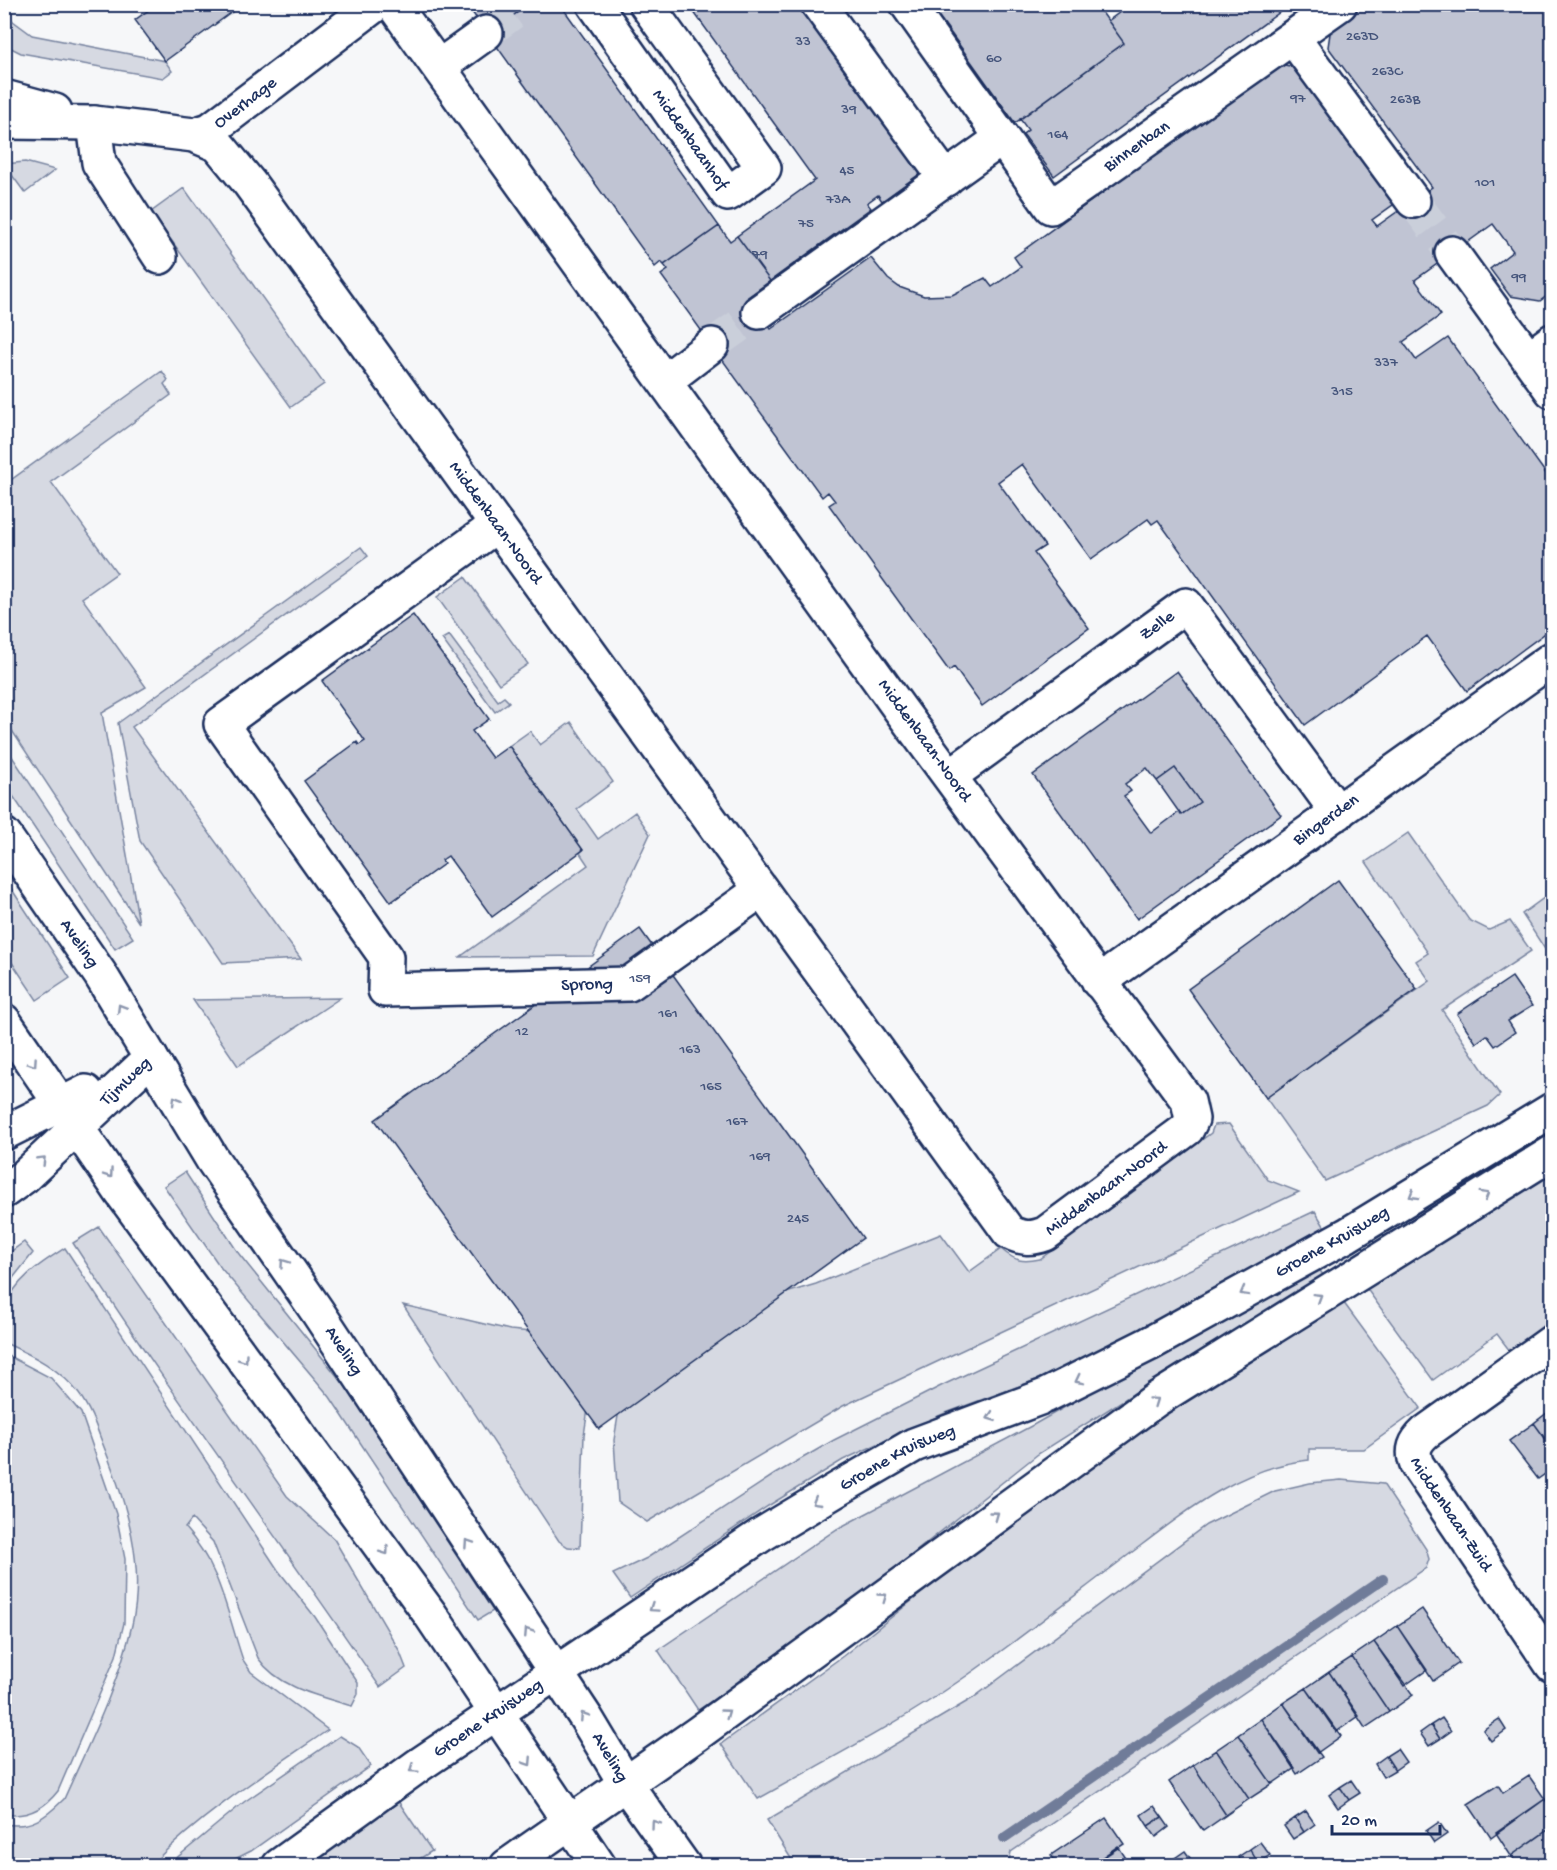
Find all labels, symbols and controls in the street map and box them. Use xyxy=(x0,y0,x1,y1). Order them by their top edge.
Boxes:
house number: 263D xyxy=(1346,28,1378,46)
house number: 33 xyxy=(794,33,811,51)
house number: 60 xyxy=(986,50,1003,68)
house number: 263C xyxy=(1372,63,1403,81)
street label: Overhage xyxy=(210,72,282,134)
street label: Middenbaanhof xyxy=(647,85,733,195)
house number: 97 xyxy=(1289,90,1307,108)
house number: 263B xyxy=(1390,91,1421,109)
house number: 39 xyxy=(840,101,857,119)
street label: Binnenban xyxy=(1099,116,1175,178)
house number: 164 xyxy=(1047,126,1068,144)
house number: 45 xyxy=(840,162,855,180)
house number: 101 xyxy=(1474,174,1495,192)
house number: 73A xyxy=(825,191,851,209)
house number: 75 xyxy=(797,215,814,233)
house number: 79 xyxy=(751,246,768,264)
house number: 99 xyxy=(1510,269,1527,287)
house number: 337 xyxy=(1373,354,1399,372)
house number: 315 xyxy=(1330,383,1353,401)
street label: Middenbaan-Noord xyxy=(444,458,548,590)
street label: Zelle xyxy=(1136,606,1179,645)
street label: Middenbaan-Noord xyxy=(872,676,976,808)
street label: Bingerden xyxy=(1288,789,1364,851)
street label: Aveling xyxy=(55,915,103,972)
house number: 159 xyxy=(628,970,651,988)
street label: Sprong xyxy=(561,974,613,996)
one-way arrow xyxy=(116,1004,128,1014)
house number: 161 xyxy=(657,1005,678,1023)
house number: 12 xyxy=(514,1023,529,1041)
house number: 163 xyxy=(678,1041,701,1059)
street label: Tijmweg xyxy=(95,1053,156,1111)
one-way arrow xyxy=(26,1056,37,1067)
house number: 165 xyxy=(699,1078,722,1096)
one-way arrow xyxy=(172,1096,184,1106)
house number: 167 xyxy=(725,1113,749,1131)
street label: Middenbaan-Noord xyxy=(1041,1136,1173,1241)
house number: 169 xyxy=(748,1148,771,1166)
one-way arrow xyxy=(35,1156,45,1167)
one-way arrow xyxy=(102,1168,113,1179)
one-way arrow xyxy=(1409,1188,1419,1200)
one-way arrow xyxy=(1479,1191,1489,1203)
street label: Groene Kruisweg xyxy=(1272,1201,1393,1283)
house number: 245 xyxy=(787,1210,809,1228)
one-way arrow xyxy=(280,1258,291,1269)
one-way arrow xyxy=(1240,1285,1250,1296)
one-way arrow xyxy=(1312,1294,1323,1305)
street label: Aveling xyxy=(320,1323,367,1380)
one-way arrow xyxy=(237,1353,248,1364)
one-way arrow xyxy=(1074,1372,1085,1384)
one-way arrow xyxy=(1147,1397,1158,1408)
one-way arrow xyxy=(986,1409,997,1422)
street label: Groene Kruisweg xyxy=(836,1420,958,1496)
street label: Middenbaan-Zuid xyxy=(1405,1455,1497,1577)
one-way arrow xyxy=(812,1495,822,1506)
one-way arrow xyxy=(989,1511,1000,1522)
one-way arrow xyxy=(465,1538,476,1549)
one-way arrow xyxy=(377,1545,388,1556)
one-way arrow xyxy=(876,1594,887,1605)
one-way arrow xyxy=(648,1601,659,1612)
one-way arrow xyxy=(525,1628,536,1639)
street label: Groene Kruisweg xyxy=(430,1674,547,1763)
one-way arrow xyxy=(719,1709,730,1720)
one-way arrow xyxy=(580,1711,591,1722)
street label: Aveling xyxy=(587,1729,633,1786)
one-way arrow xyxy=(521,1755,532,1766)
one-way arrow xyxy=(408,1762,419,1773)
scale bar xyxy=(1332,1798,1440,1836)
text: 20 m xyxy=(1341,1811,1377,1832)
one-way arrow xyxy=(651,1820,662,1831)

